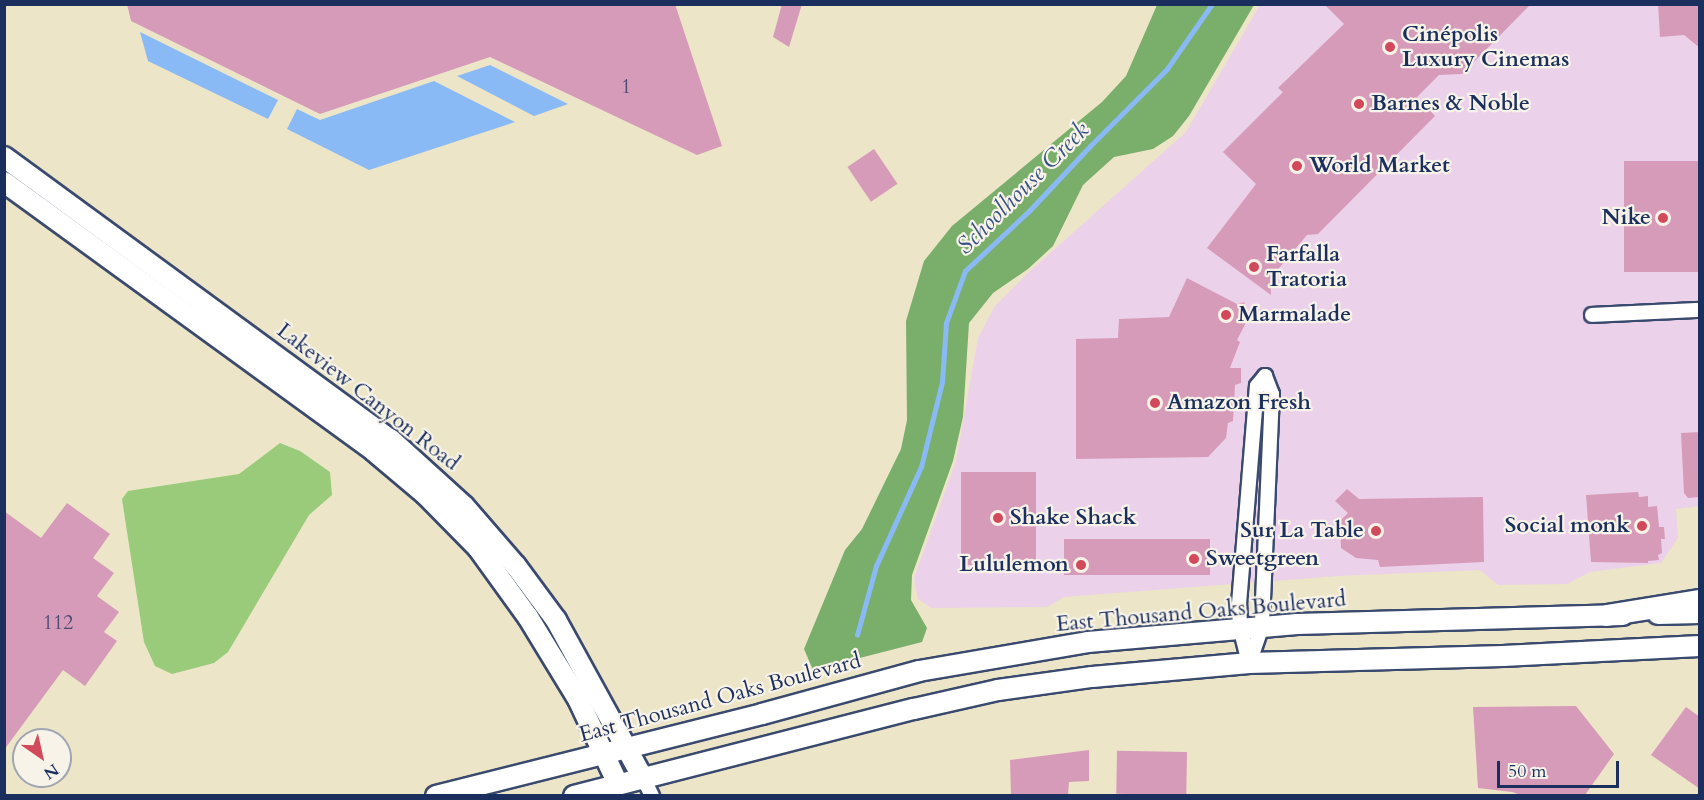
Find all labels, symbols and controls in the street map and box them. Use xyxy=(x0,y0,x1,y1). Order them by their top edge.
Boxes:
place label: Cinépolis Luxury Cinemas xyxy=(1402,21,1569,72)
marker: Cinépolis Luxury Cinemas xyxy=(1383,40,1397,54)
house number: 1 xyxy=(621,74,631,98)
place label: Barnes & Noble xyxy=(1371,91,1530,117)
marker: Barnes & Noble xyxy=(1352,97,1366,111)
water label: Schoolhouse Creek xyxy=(951,116,1095,260)
place label: World Market xyxy=(1309,153,1450,179)
marker: World Market xyxy=(1290,159,1304,173)
place label: Nike xyxy=(1601,205,1651,231)
marker: Nike xyxy=(1656,211,1670,225)
place label: Farfalla Tratoria xyxy=(1266,241,1347,292)
marker: Farfalla Tratoria xyxy=(1247,260,1261,274)
place label: Marmalade xyxy=(1238,302,1351,328)
marker: Marmalade xyxy=(1219,308,1233,322)
street label: Lakeview Canyon Road xyxy=(271,317,465,477)
place label: Amazon Fresh xyxy=(1167,390,1311,416)
marker: Amazon Fresh xyxy=(1148,396,1162,410)
place label: Shake Shack xyxy=(1010,505,1136,531)
marker: Shake Shack xyxy=(991,511,1005,525)
place label: Social monk xyxy=(1505,513,1630,539)
place label: Sur La Table xyxy=(1240,518,1364,544)
marker: Social monk xyxy=(1635,519,1649,533)
marker: Sur La Table xyxy=(1369,524,1383,538)
place label: Sweetgreen xyxy=(1206,546,1319,572)
place label: Lululemon xyxy=(959,552,1069,578)
marker: Sweetgreen xyxy=(1187,552,1201,566)
marker: Lululemon xyxy=(1074,558,1088,572)
street label: East Thousand Oaks Boulevard xyxy=(1055,586,1347,638)
house number: 112 xyxy=(43,610,73,634)
street label: East Thousand Oaks Boulevard xyxy=(576,648,864,748)
north arrow xyxy=(12,728,72,788)
scale bar xyxy=(1500,749,1622,787)
text: N xyxy=(39,758,63,784)
text: 50 m xyxy=(1508,759,1547,784)

